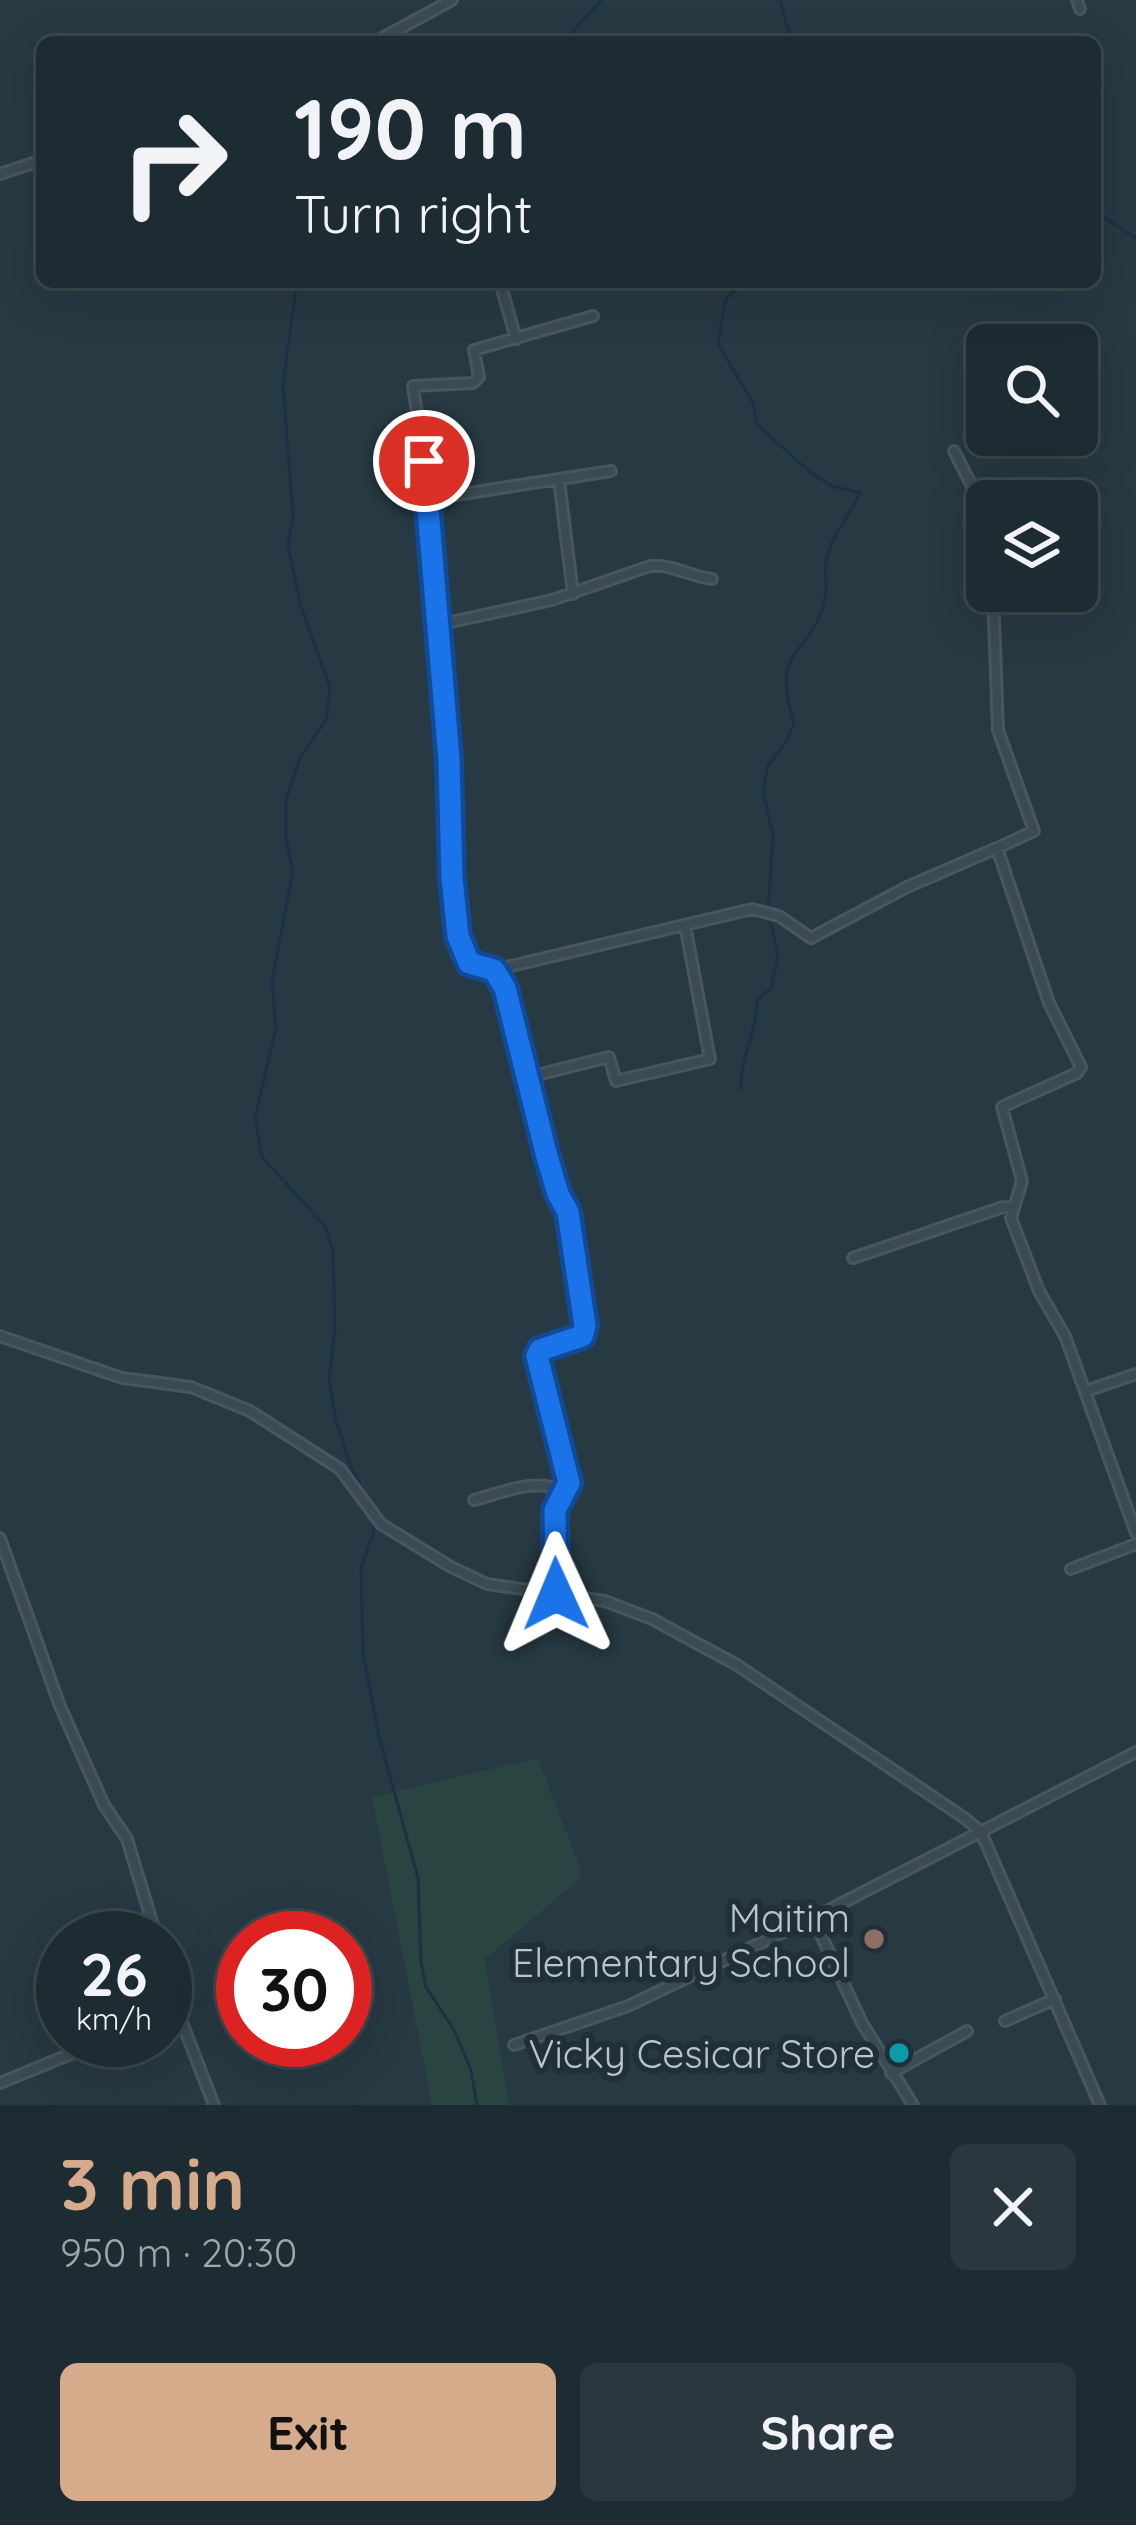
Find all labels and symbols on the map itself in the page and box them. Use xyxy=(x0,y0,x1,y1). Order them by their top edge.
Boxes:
pin xyxy=(373,410,475,512)
position arrow xyxy=(493,1531,619,1657)
place label: Maitim Elementary School xyxy=(512,1893,850,1987)
speed limit sign: 30 xyxy=(216,1911,372,2067)
marker: Maitim Elementary School xyxy=(861,1926,887,1952)
place label: Vicky Cesicar Store xyxy=(529,2029,875,2078)
marker: Vicky Cesicar Store xyxy=(886,2040,912,2066)

